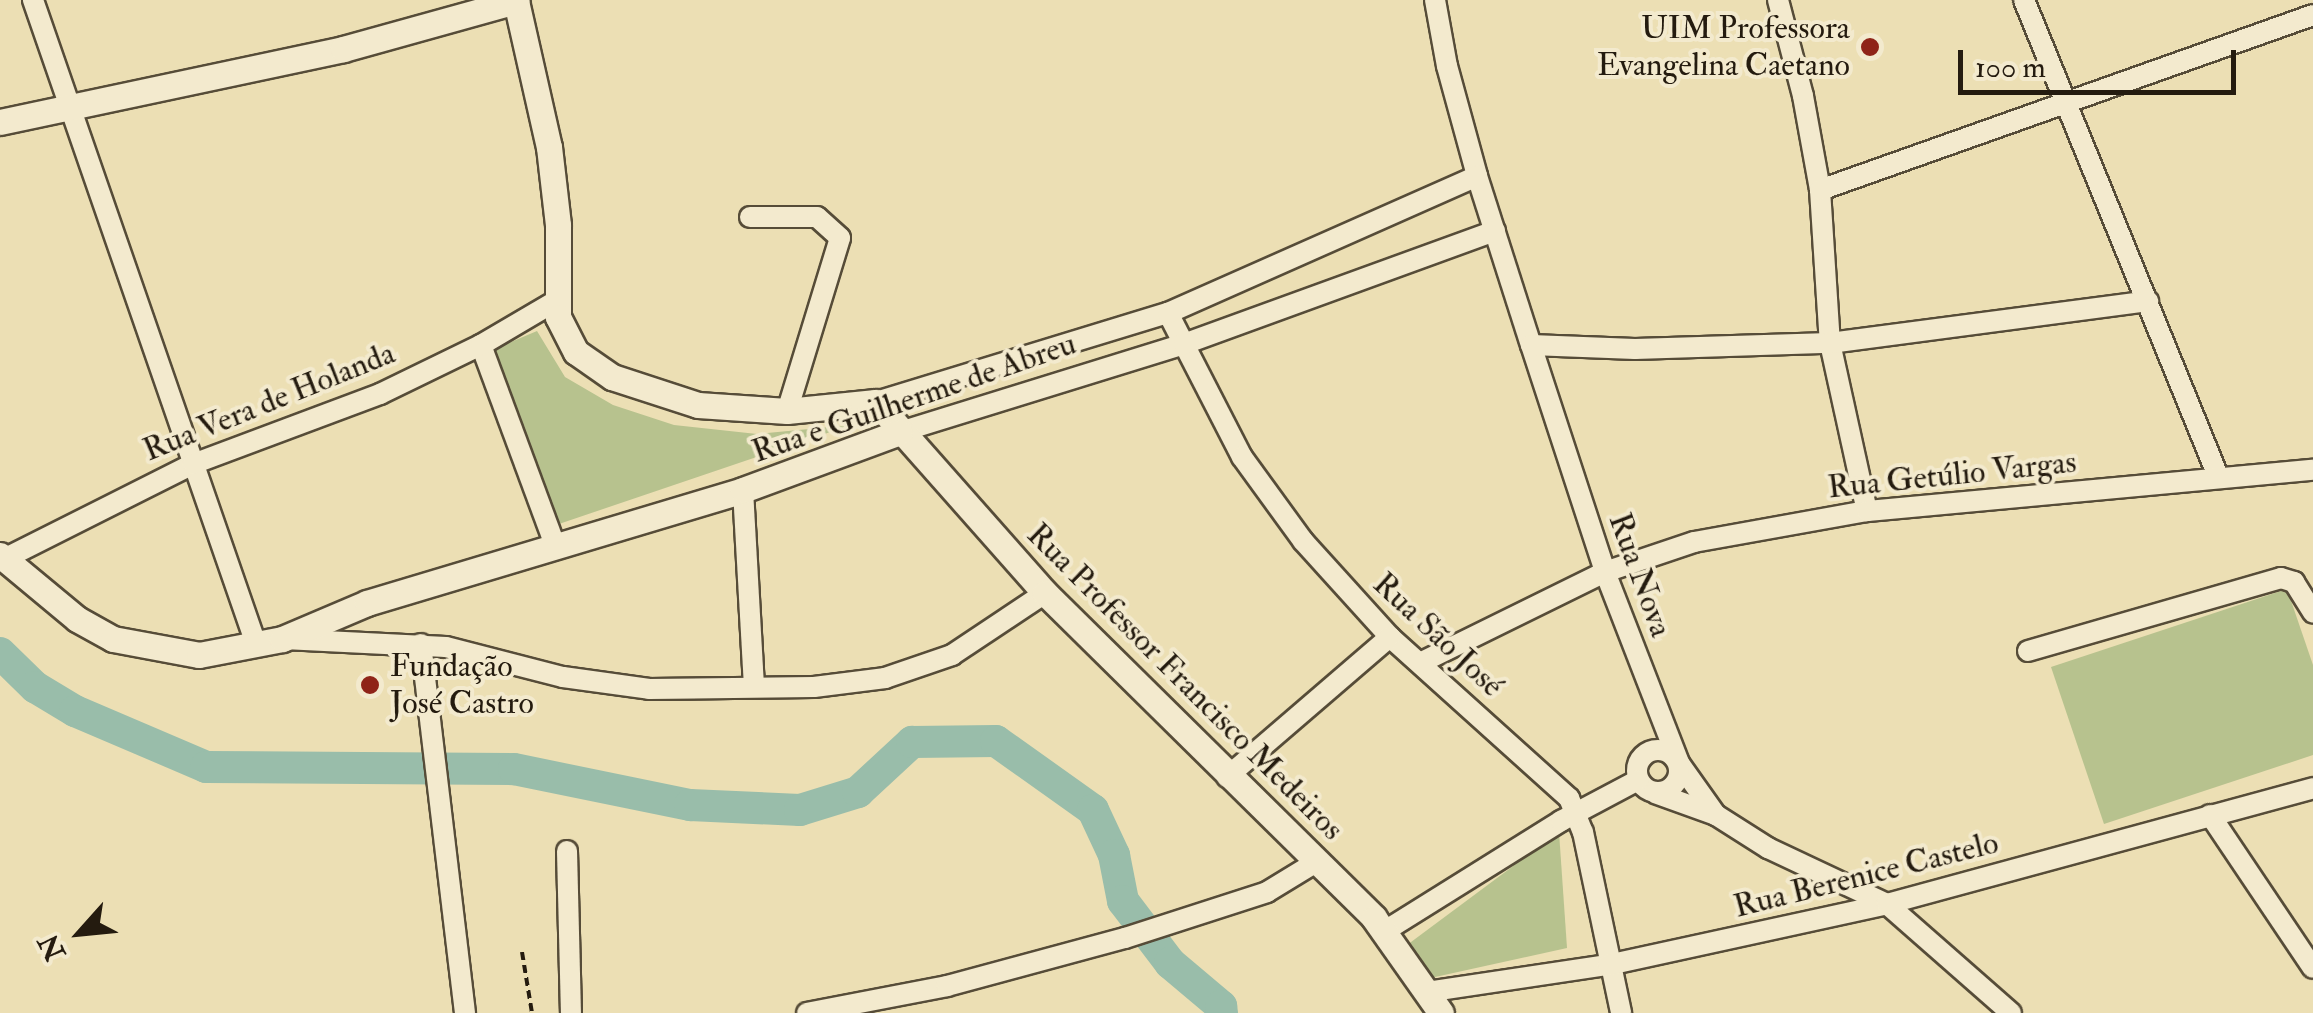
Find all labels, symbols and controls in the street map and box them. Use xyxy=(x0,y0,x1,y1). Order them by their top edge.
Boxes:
place label: UIM Professora Evangelina Caetano xyxy=(1597,10,1850,85)
scale bar xyxy=(1963,30,2240,92)
marker: UIM Professora Evangelina Caetano xyxy=(1859,36,1881,58)
text: 100 m xyxy=(1975,49,2046,86)
street label: Rua e Guilherme de Abreu xyxy=(747,325,1081,471)
street label: Rua Vera de Holanda xyxy=(138,334,400,470)
street label: Rua Getúlio Vargas xyxy=(1826,443,2078,507)
street label: Rua Nova xyxy=(1600,508,1680,642)
street label: Rua Professor Francisco Medeiros xyxy=(1019,516,1351,848)
street label: Rua São José xyxy=(1365,565,1511,705)
place label: Fundação José Castro xyxy=(390,648,534,723)
marker: Fundação José Castro xyxy=(359,674,381,696)
street label: Rua Berenice Castelo xyxy=(1730,824,2002,926)
north arrow xyxy=(30,883,130,983)
text: N xyxy=(32,928,74,966)

